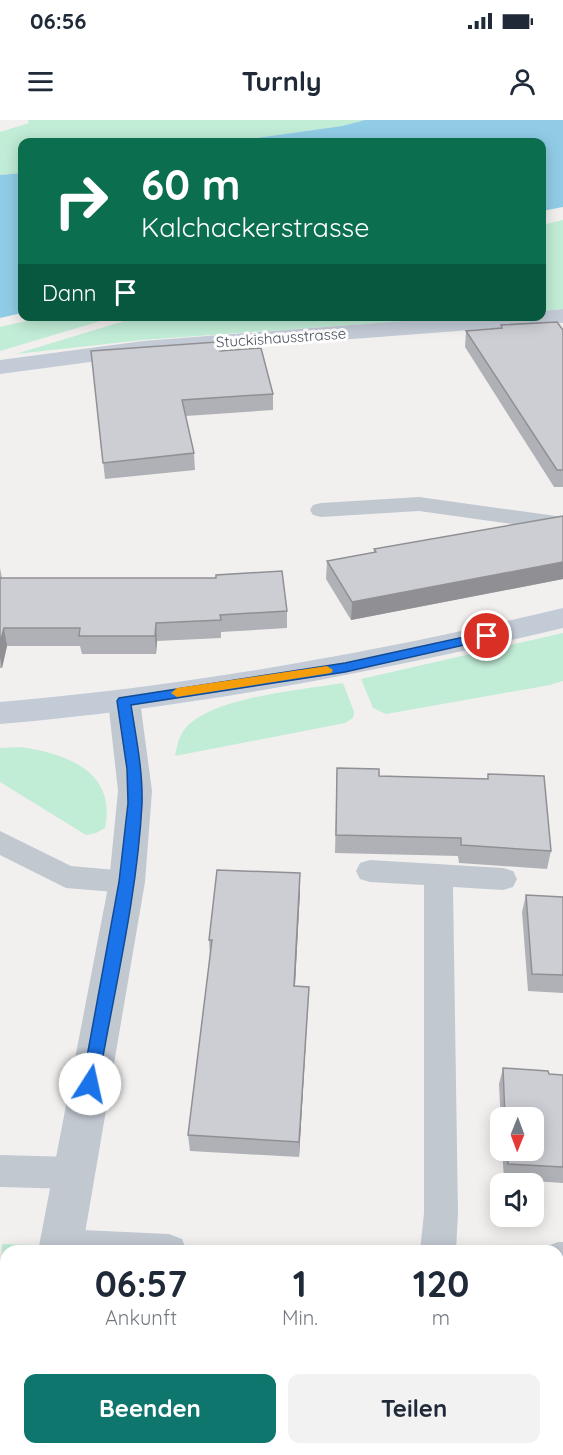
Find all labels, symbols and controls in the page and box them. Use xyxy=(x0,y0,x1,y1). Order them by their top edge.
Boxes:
text: 06:56 xyxy=(30,7,87,35)
text: Turnly xyxy=(241,64,322,98)
icon: menu xyxy=(24,65,57,98)
icon: person xyxy=(506,65,539,98)
text: 60 m xyxy=(141,158,241,211)
icon: right xyxy=(42,162,120,240)
text: Kalchackerstrasse xyxy=(141,210,370,244)
icon: arrive xyxy=(109,276,142,309)
text: Dann xyxy=(42,279,97,307)
street label: Stuckishausstrasse xyxy=(215,323,347,352)
pin xyxy=(461,610,512,661)
icon: arrive xyxy=(470,619,503,652)
position arrow xyxy=(58,1052,122,1116)
north arrow xyxy=(490,1107,544,1161)
map controls xyxy=(490,1107,544,1227)
button: sound xyxy=(490,1173,544,1227)
text: 06:57 xyxy=(95,1261,187,1306)
text: 1 xyxy=(293,1261,307,1306)
text: 120 xyxy=(413,1261,469,1306)
text: Ankunft xyxy=(105,1305,177,1330)
text: Min. xyxy=(282,1305,318,1330)
text: m xyxy=(432,1305,450,1330)
button: Beenden xyxy=(24,1374,276,1443)
button: Teilen xyxy=(288,1374,540,1443)

